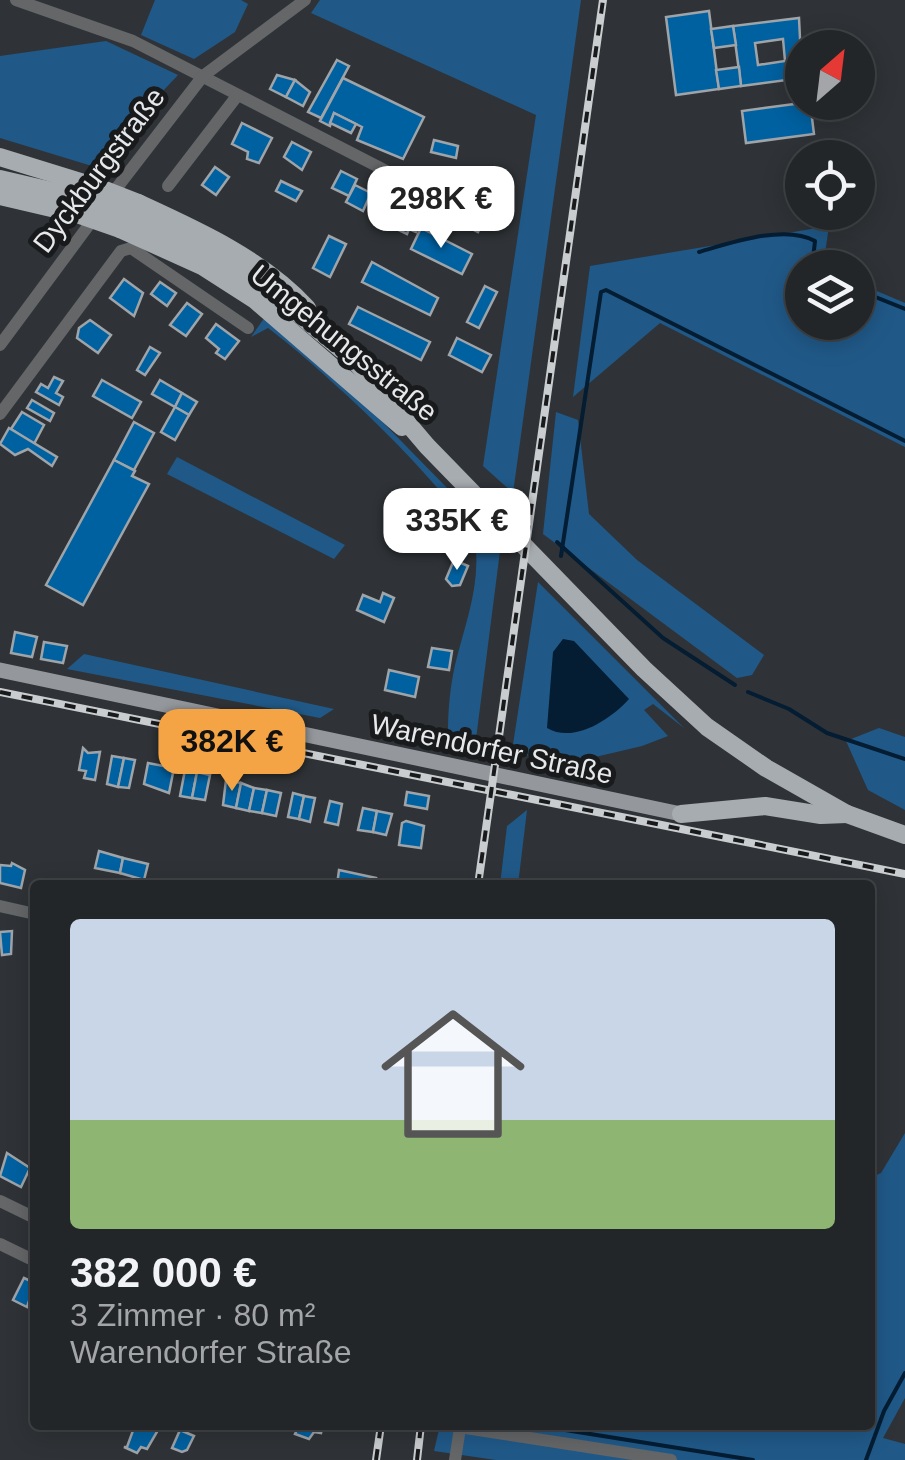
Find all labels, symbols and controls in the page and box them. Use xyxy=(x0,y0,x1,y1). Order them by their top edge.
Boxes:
north arrow xyxy=(785,30,875,120)
map controls xyxy=(785,30,875,340)
street label: Dyckburgstraße xyxy=(27,82,171,258)
button: locate xyxy=(785,140,875,230)
pin: 298K € xyxy=(360,166,522,251)
text: 298K € xyxy=(389,180,493,216)
button: layers xyxy=(785,250,875,340)
street label: Umgehungsstraße xyxy=(245,258,443,428)
pin: 335K € xyxy=(376,488,538,573)
text: 335K € xyxy=(405,502,509,538)
street label: Warendorfer Straße xyxy=(368,708,616,790)
pin: 382K € xyxy=(151,709,313,794)
text: 382K € xyxy=(180,723,284,759)
icon: home xyxy=(363,984,543,1164)
text: 382 000 € xyxy=(70,1249,257,1296)
text: 3 Zimmer · 80 m² xyxy=(70,1297,315,1333)
text: Warendorfer Straße xyxy=(70,1334,352,1370)

